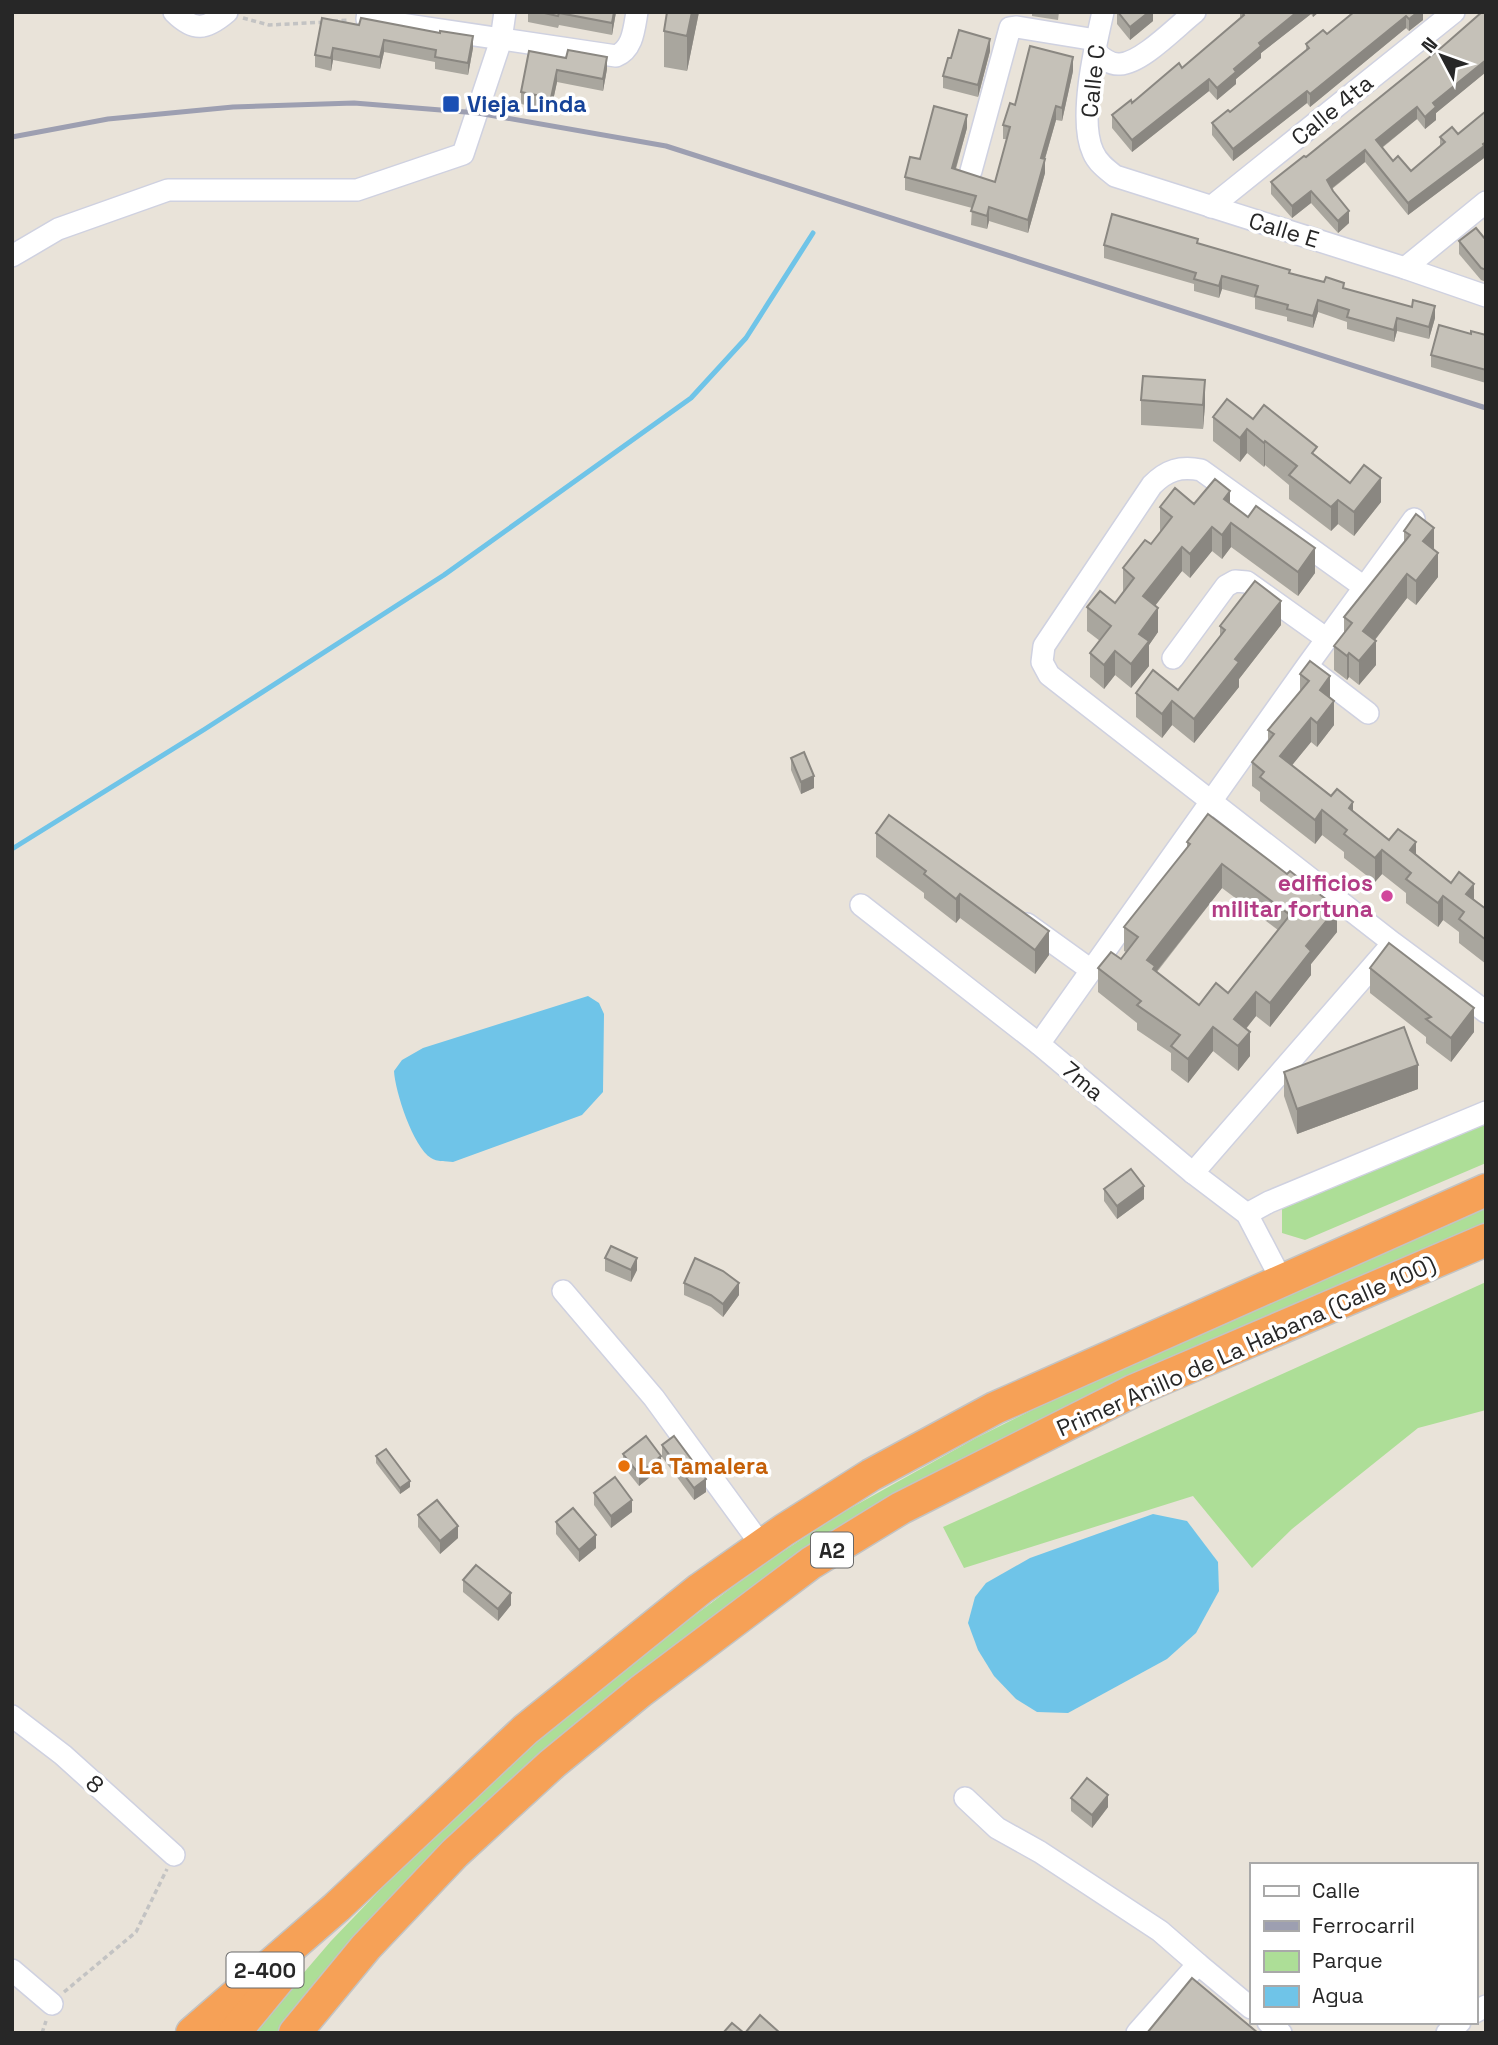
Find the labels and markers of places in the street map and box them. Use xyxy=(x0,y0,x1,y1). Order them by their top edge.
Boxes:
place label: Vieja Linda xyxy=(467,89,587,119)
marker: Vieja Linda xyxy=(441,94,461,114)
place label: edificios militar fortuna xyxy=(1211,868,1373,924)
marker: edificios militar fortuna xyxy=(1379,888,1395,904)
place label: La Tamalera xyxy=(638,1451,768,1481)
marker: La Tamalera xyxy=(616,1458,632,1474)

